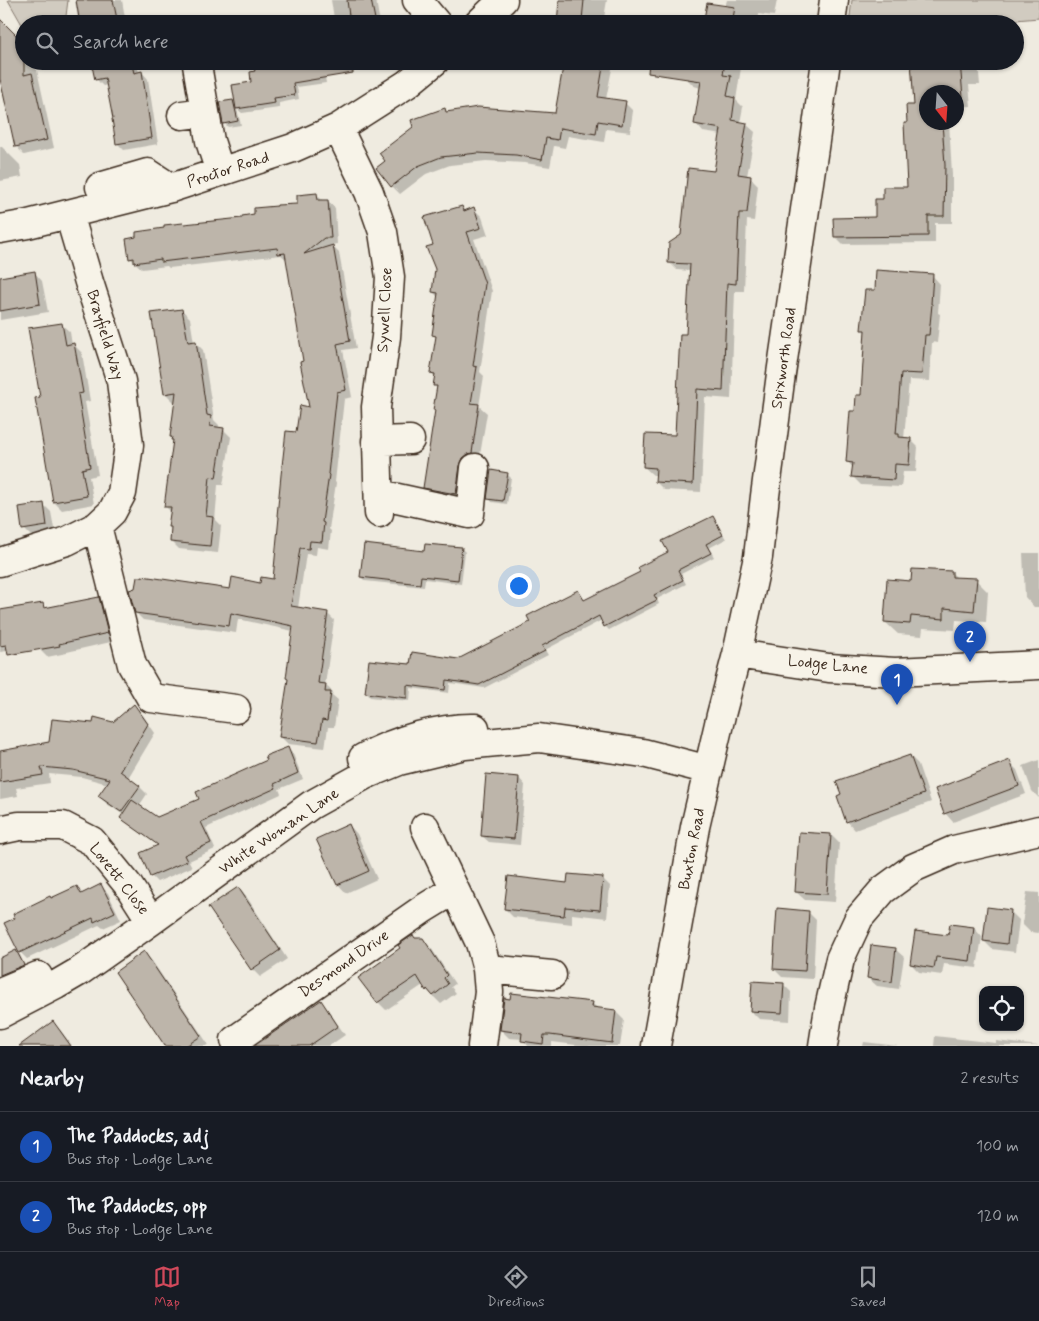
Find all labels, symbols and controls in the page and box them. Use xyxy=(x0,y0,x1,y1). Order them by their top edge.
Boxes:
search box xyxy=(15,15,1024,70)
icon: search xyxy=(33,29,61,57)
text: Search here xyxy=(73,30,169,55)
north arrow xyxy=(919,85,964,130)
street label: Proctor Road xyxy=(184,147,272,193)
street label: Sywell Close xyxy=(372,267,398,353)
street label: Brayfield Way xyxy=(81,287,129,383)
street label: Spixworth Road xyxy=(766,306,802,410)
your location xyxy=(506,573,532,599)
pin: 2 xyxy=(954,621,986,662)
street label: Lodge Lane xyxy=(787,650,869,681)
pin: 1 xyxy=(881,664,913,705)
street label: White Woman Lane xyxy=(215,783,344,879)
street label: Buxton Road xyxy=(674,806,710,892)
street label: Lovett Close xyxy=(84,839,154,919)
street label: Desmond Drive xyxy=(295,925,393,1003)
map controls xyxy=(979,986,1024,1031)
button: locate xyxy=(979,986,1024,1031)
text: Nearby xyxy=(20,1065,84,1093)
text: 2 results xyxy=(961,1068,1019,1089)
text: The Paddocks, adj xyxy=(67,1124,209,1149)
text: 1 xyxy=(32,1136,40,1157)
text: 100 m xyxy=(976,1136,1019,1157)
text: Bus stop · Lodge Lane xyxy=(67,1149,213,1170)
text: The Paddocks, opp xyxy=(67,1194,207,1219)
text: 2 xyxy=(32,1206,40,1227)
text: 120 m xyxy=(977,1206,1019,1227)
text: Bus stop · Lodge Lane xyxy=(67,1219,213,1240)
tab: Map xyxy=(153,1263,181,1311)
tab: Directions xyxy=(487,1263,545,1311)
tab: Saved xyxy=(851,1263,886,1311)

